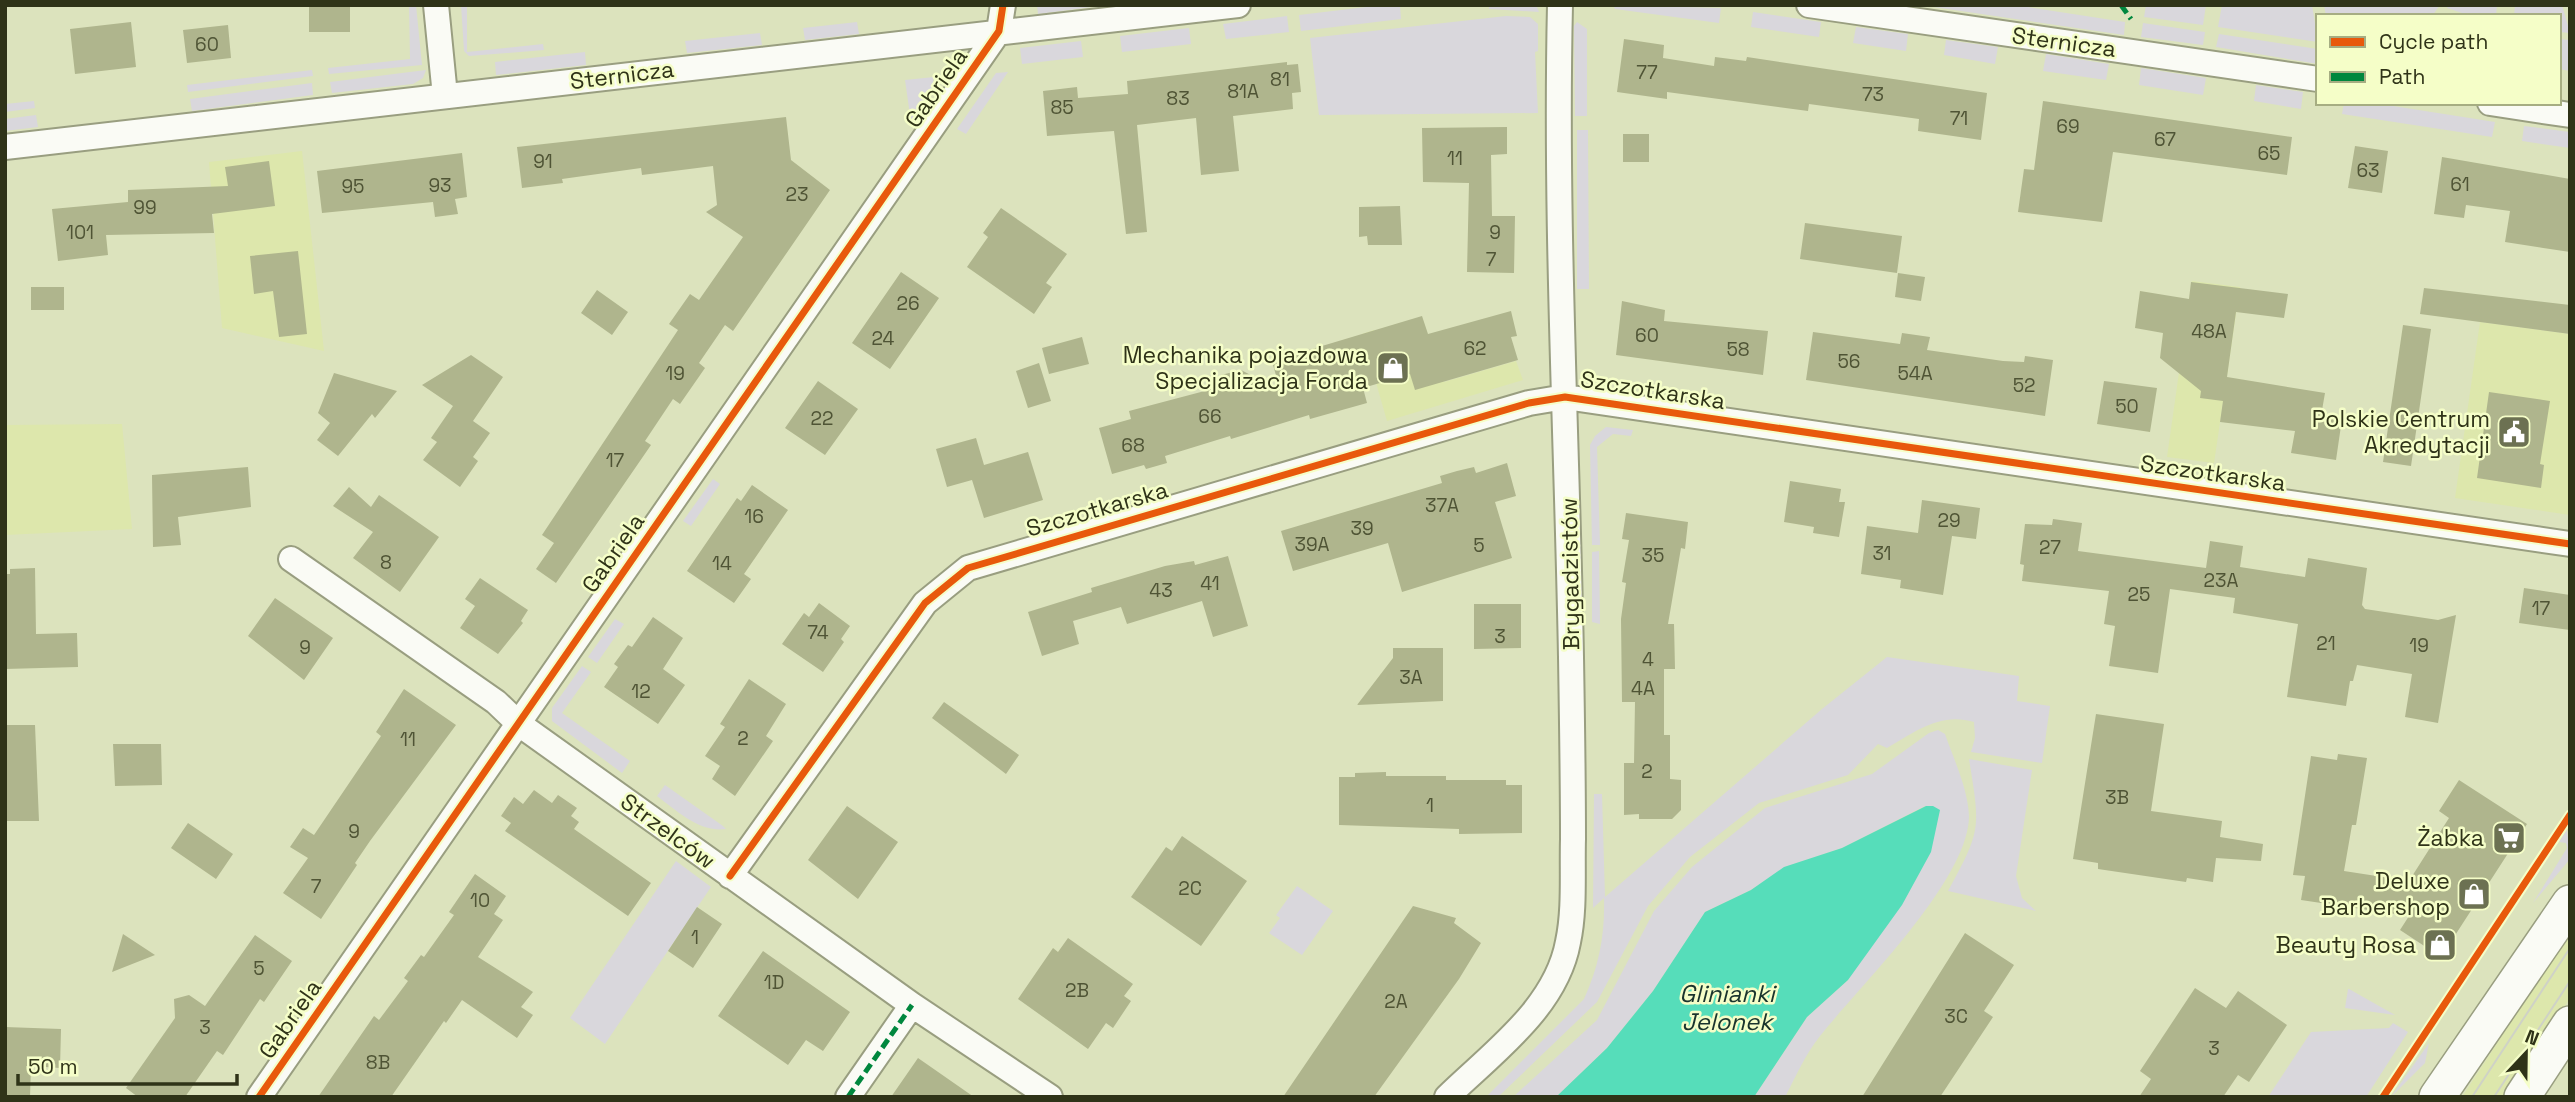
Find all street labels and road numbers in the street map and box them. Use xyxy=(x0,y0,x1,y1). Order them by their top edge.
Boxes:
street label: Sternicza xyxy=(2010,20,2118,64)
street label: Gabriela xyxy=(898,43,974,133)
street label: Sternicza xyxy=(568,54,676,96)
street label: Szczotkarska xyxy=(1578,364,1728,416)
street label: Szczotkarska xyxy=(2139,448,2287,498)
street label: Szczotkarska xyxy=(1023,474,1171,544)
street label: Brygadzistów xyxy=(1554,497,1586,651)
street label: Gabriela xyxy=(575,508,651,598)
street label: Strzelców xyxy=(615,786,721,876)
street label: Gabriela xyxy=(252,974,328,1064)

